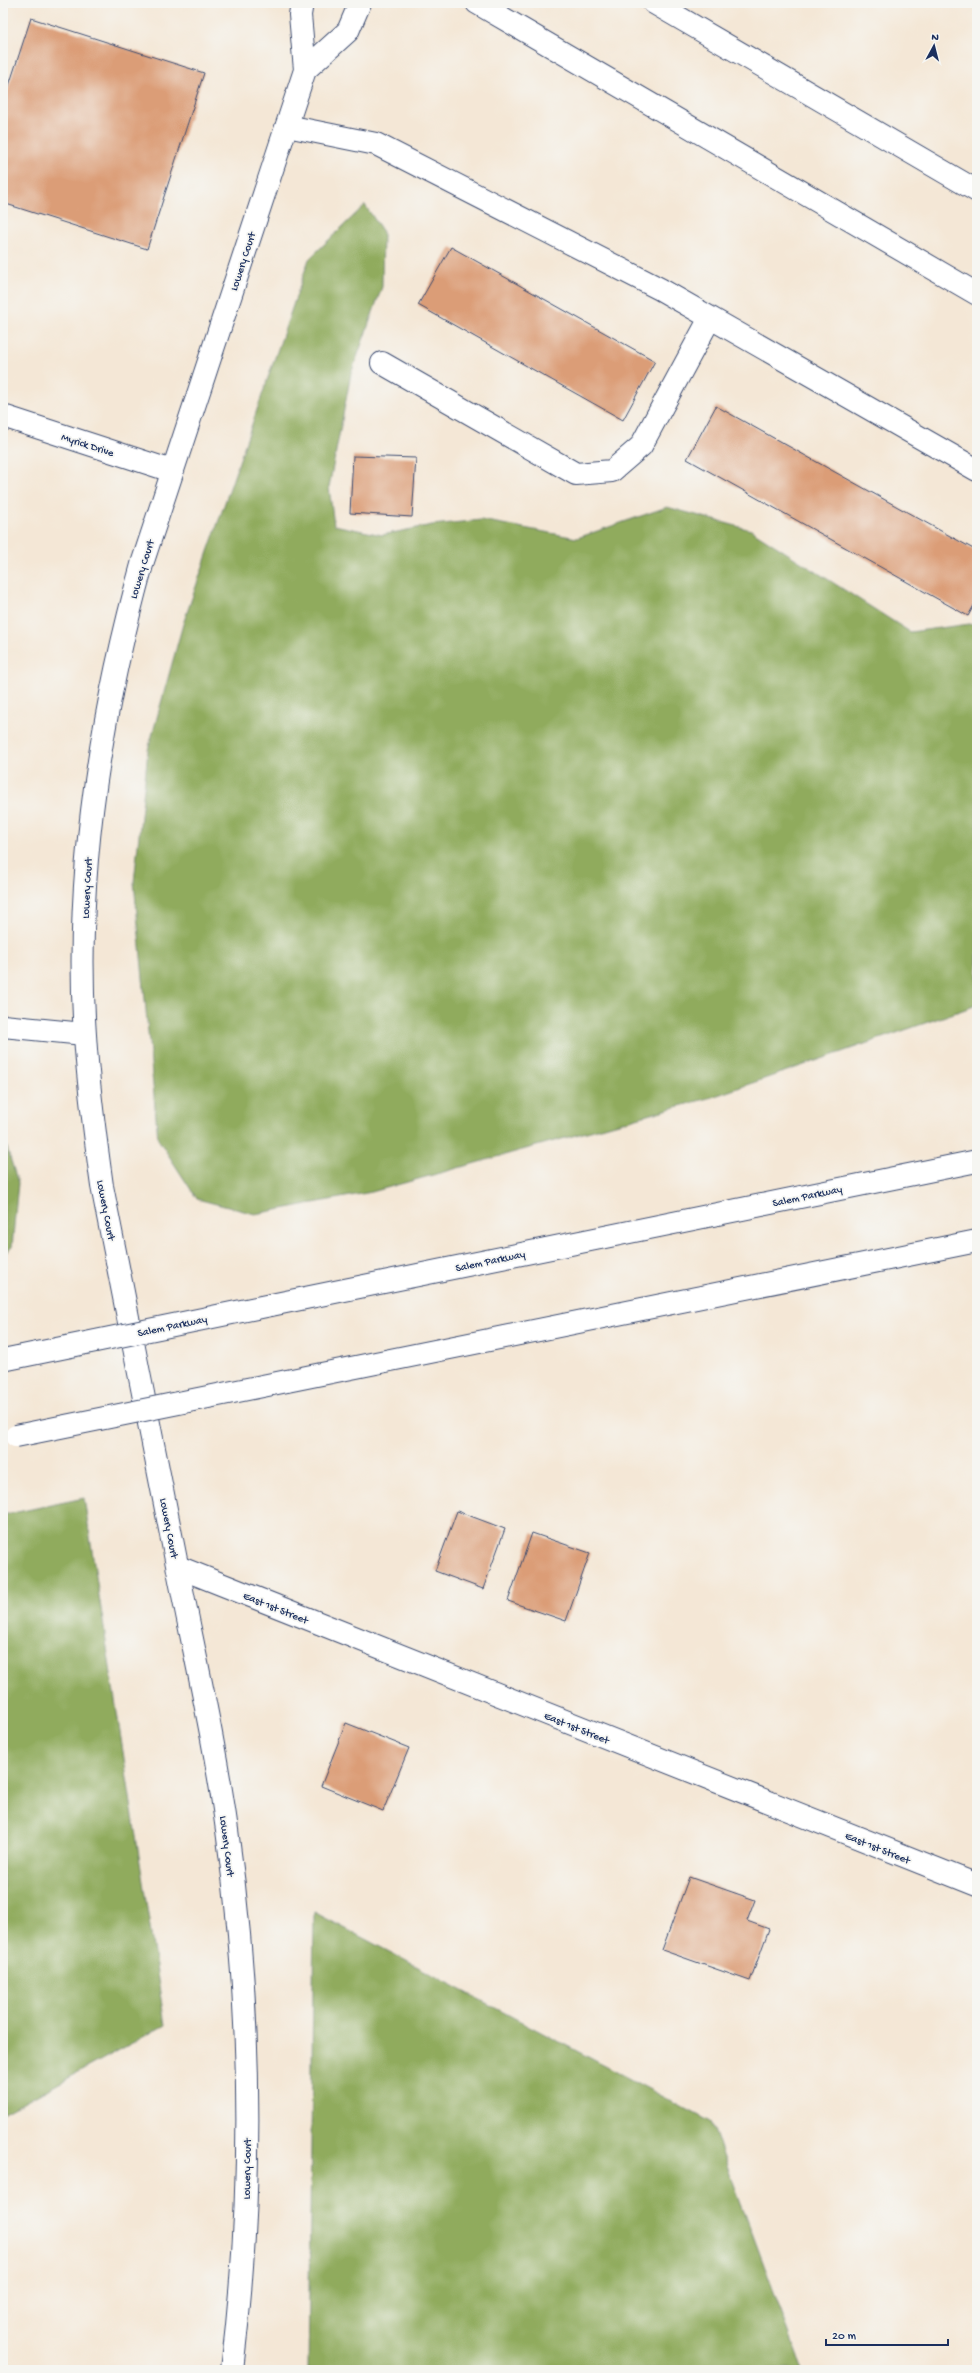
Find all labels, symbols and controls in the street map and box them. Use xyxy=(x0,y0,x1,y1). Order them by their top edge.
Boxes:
north arrow xyxy=(914,26,954,66)
text: N xyxy=(931,32,939,44)
street label: Lowery Court xyxy=(229,229,260,293)
street label: Myrick Drive xyxy=(60,432,115,460)
street label: Lowery Court xyxy=(128,537,158,601)
street label: Lowery Court xyxy=(80,856,96,919)
street label: Lowery Court xyxy=(93,1179,117,1243)
street label: Salem Parkway xyxy=(772,1184,844,1210)
street label: Salem Parkway xyxy=(455,1249,527,1275)
street label: Salem Parkway xyxy=(137,1314,209,1340)
street label: Lowery Court xyxy=(156,1497,180,1561)
street label: East 1st Street xyxy=(241,1590,311,1628)
street label: East 1st Street xyxy=(542,1710,612,1748)
street label: Lowery Court xyxy=(216,1815,236,1879)
street label: East 1st Street xyxy=(843,1830,913,1868)
street label: Lowery Court xyxy=(241,2137,255,2200)
scale bar xyxy=(826,2321,948,2347)
text: 20 m xyxy=(832,2330,857,2344)

